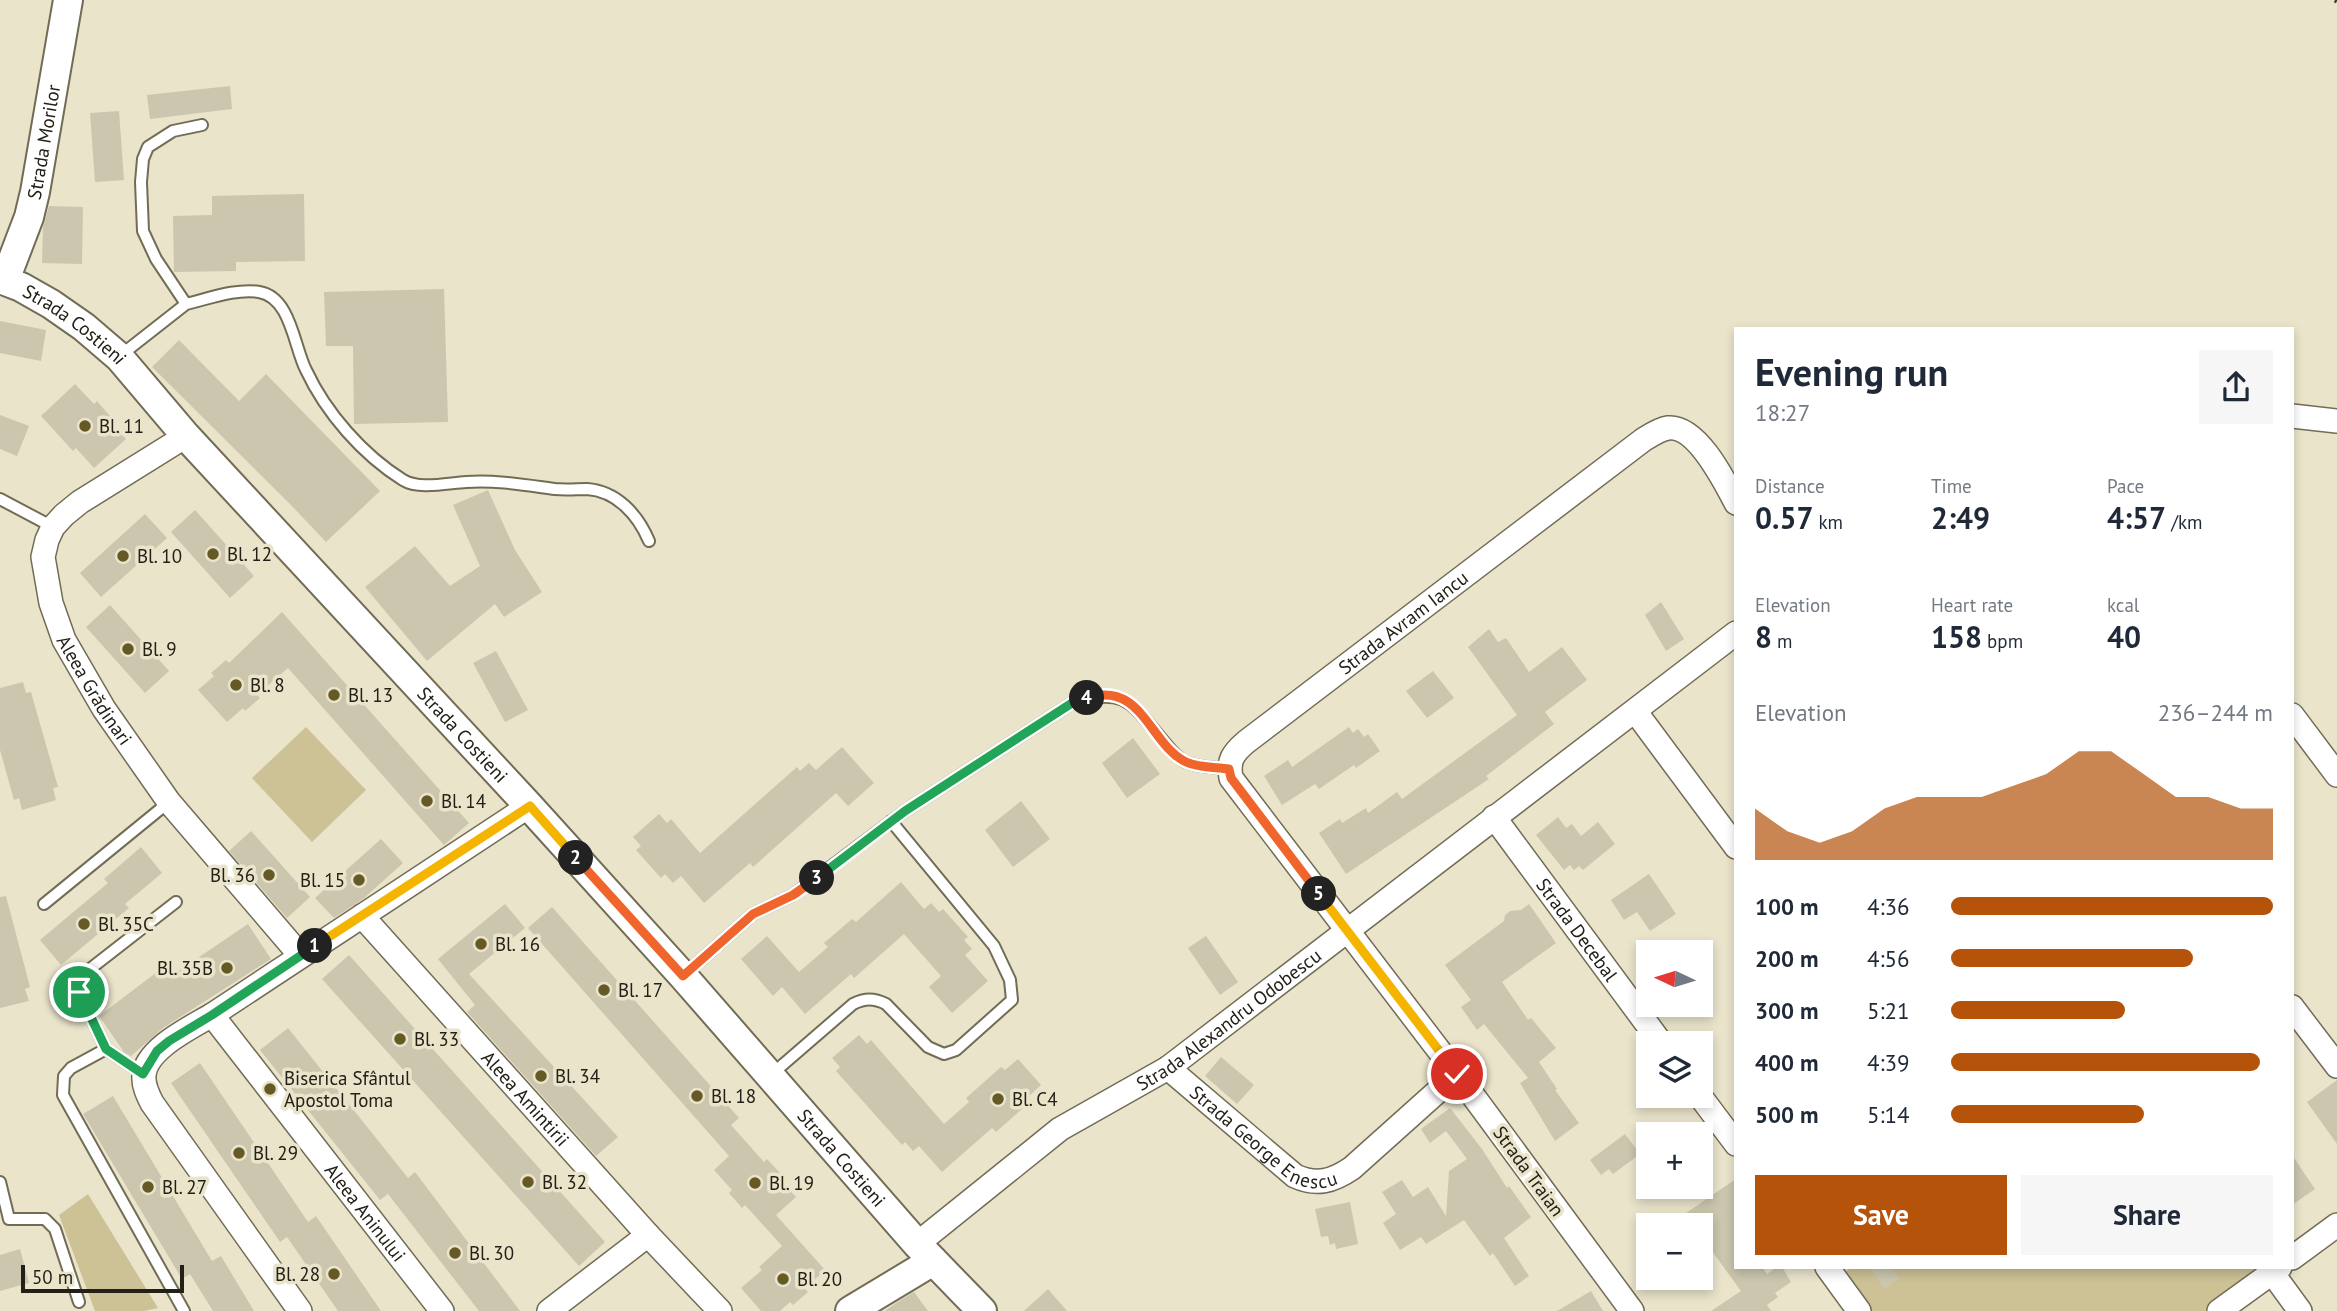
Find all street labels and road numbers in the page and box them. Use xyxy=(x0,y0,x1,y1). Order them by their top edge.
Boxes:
street label: Strada Morilor xyxy=(22,82,65,202)
street label: Strada Costieni xyxy=(19,279,132,369)
street label: Strada Avram Iancu xyxy=(1333,565,1473,680)
street label: Aleea Grădinari xyxy=(52,631,137,750)
street label: Strada Costieni xyxy=(412,682,513,788)
street label: Strada Decebal xyxy=(1531,873,1623,986)
street label: Strada Alexandru Odobescu xyxy=(1132,943,1326,1096)
street label: Aleea Amintirii xyxy=(477,1046,575,1151)
street label: Strada George Enescu xyxy=(1185,1080,1340,1193)
street label: Strada Costieni xyxy=(792,1104,891,1212)
street label: Strada Traian xyxy=(1488,1121,1570,1221)
street label: Aleea Aninului xyxy=(320,1159,411,1266)

